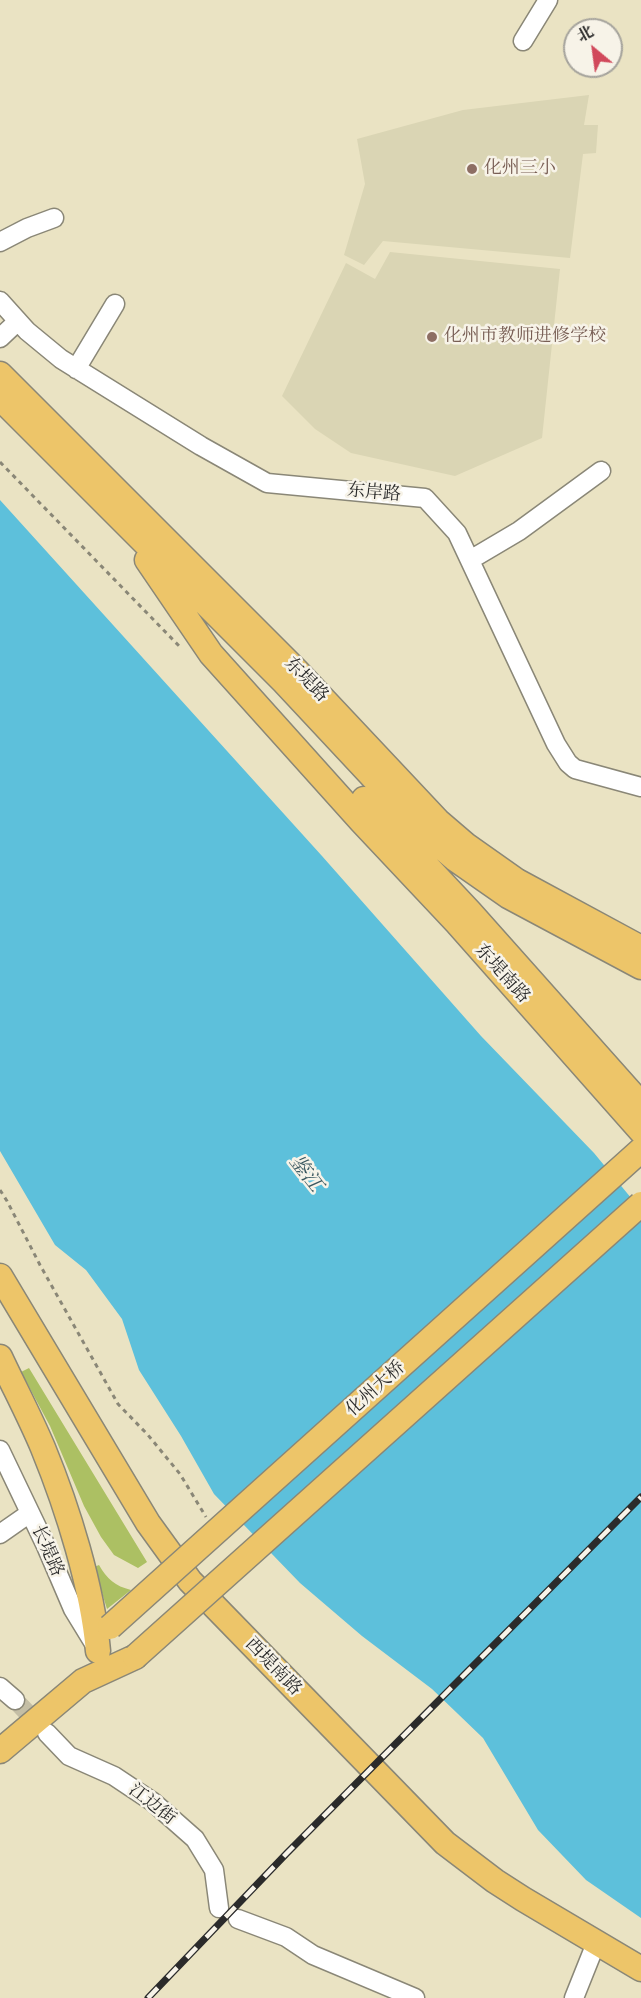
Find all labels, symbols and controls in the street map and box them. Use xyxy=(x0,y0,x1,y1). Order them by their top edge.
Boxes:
north arrow xyxy=(563,18,623,78)
text: 北 xyxy=(573,21,598,48)
place label: 化州三小 xyxy=(484,158,556,180)
marker: 化州三小 xyxy=(465,162,479,176)
place label: 化州市教师进修学校 xyxy=(444,326,606,348)
marker: 化州市教师进修学校 xyxy=(425,330,439,344)
street label: 东岸路 xyxy=(346,480,402,506)
street label: 东堤路 xyxy=(279,653,333,707)
street label: 东堤南路 xyxy=(470,940,534,1008)
water label: 鉴江 xyxy=(283,1151,327,1197)
street label: 化州大桥 xyxy=(342,1357,410,1421)
street label: 长堤路 xyxy=(26,1522,68,1580)
street label: 西堤南路 xyxy=(240,1634,306,1700)
street label: 江边街 xyxy=(124,1780,180,1830)

